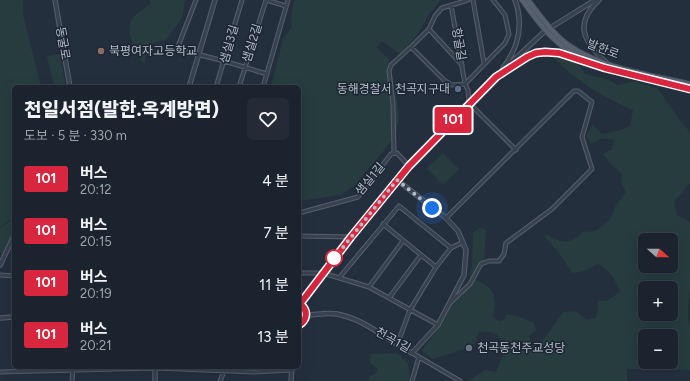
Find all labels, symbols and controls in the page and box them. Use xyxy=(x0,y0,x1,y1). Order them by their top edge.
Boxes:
street label: 샘실2길 xyxy=(239,22,265,64)
street label: 샘실3길 xyxy=(217,23,241,65)
street label: 동굴로 xyxy=(53,25,73,61)
street label: 항골길 xyxy=(449,26,469,62)
street label: 발한로 xyxy=(585,37,621,61)
place label: 북평여자고등학교 xyxy=(109,44,197,58)
marker: 북평여자고등학교 xyxy=(96,46,106,56)
place label: 동해경찰서 천곡지구대 xyxy=(337,82,450,96)
marker: 동해경찰서 천곡지구대 xyxy=(453,84,463,94)
text: 천일서점(발한.옥계방면) xyxy=(24,98,219,121)
button: heart xyxy=(247,98,289,140)
line badge: 101 xyxy=(430,107,476,133)
text: 101 xyxy=(443,111,463,128)
text: 도보 · 5 분 · 330 m xyxy=(24,128,127,143)
street label: 샘실1길 xyxy=(352,160,388,198)
text: 버스 xyxy=(80,164,108,182)
text: 101 xyxy=(36,170,56,187)
text: 4 분 xyxy=(262,172,289,190)
text: 20:12 xyxy=(80,182,112,197)
your location xyxy=(422,198,442,218)
text: 버스 xyxy=(80,216,108,234)
text: 101 xyxy=(36,222,56,239)
text: 7 분 xyxy=(263,224,289,242)
north arrow xyxy=(638,233,678,273)
map controls xyxy=(638,233,678,369)
text: 20:15 xyxy=(80,234,112,249)
unlabelled marker xyxy=(325,249,343,267)
text: 버스 xyxy=(80,268,108,286)
text: 101 xyxy=(36,274,56,291)
text: 11 분 xyxy=(259,276,289,294)
button: + xyxy=(638,281,678,321)
text: 20:19 xyxy=(80,286,112,301)
text: 버스 xyxy=(80,320,108,338)
street label: 천곡1길 xyxy=(373,325,413,355)
text: 101 xyxy=(36,326,56,343)
text: 13 분 xyxy=(257,328,289,346)
button: − xyxy=(638,329,678,369)
text: 20:21 xyxy=(80,338,112,353)
place label: 천곡동천주교성당 xyxy=(477,341,565,355)
marker: 천곡동천주교성당 xyxy=(464,343,474,353)

